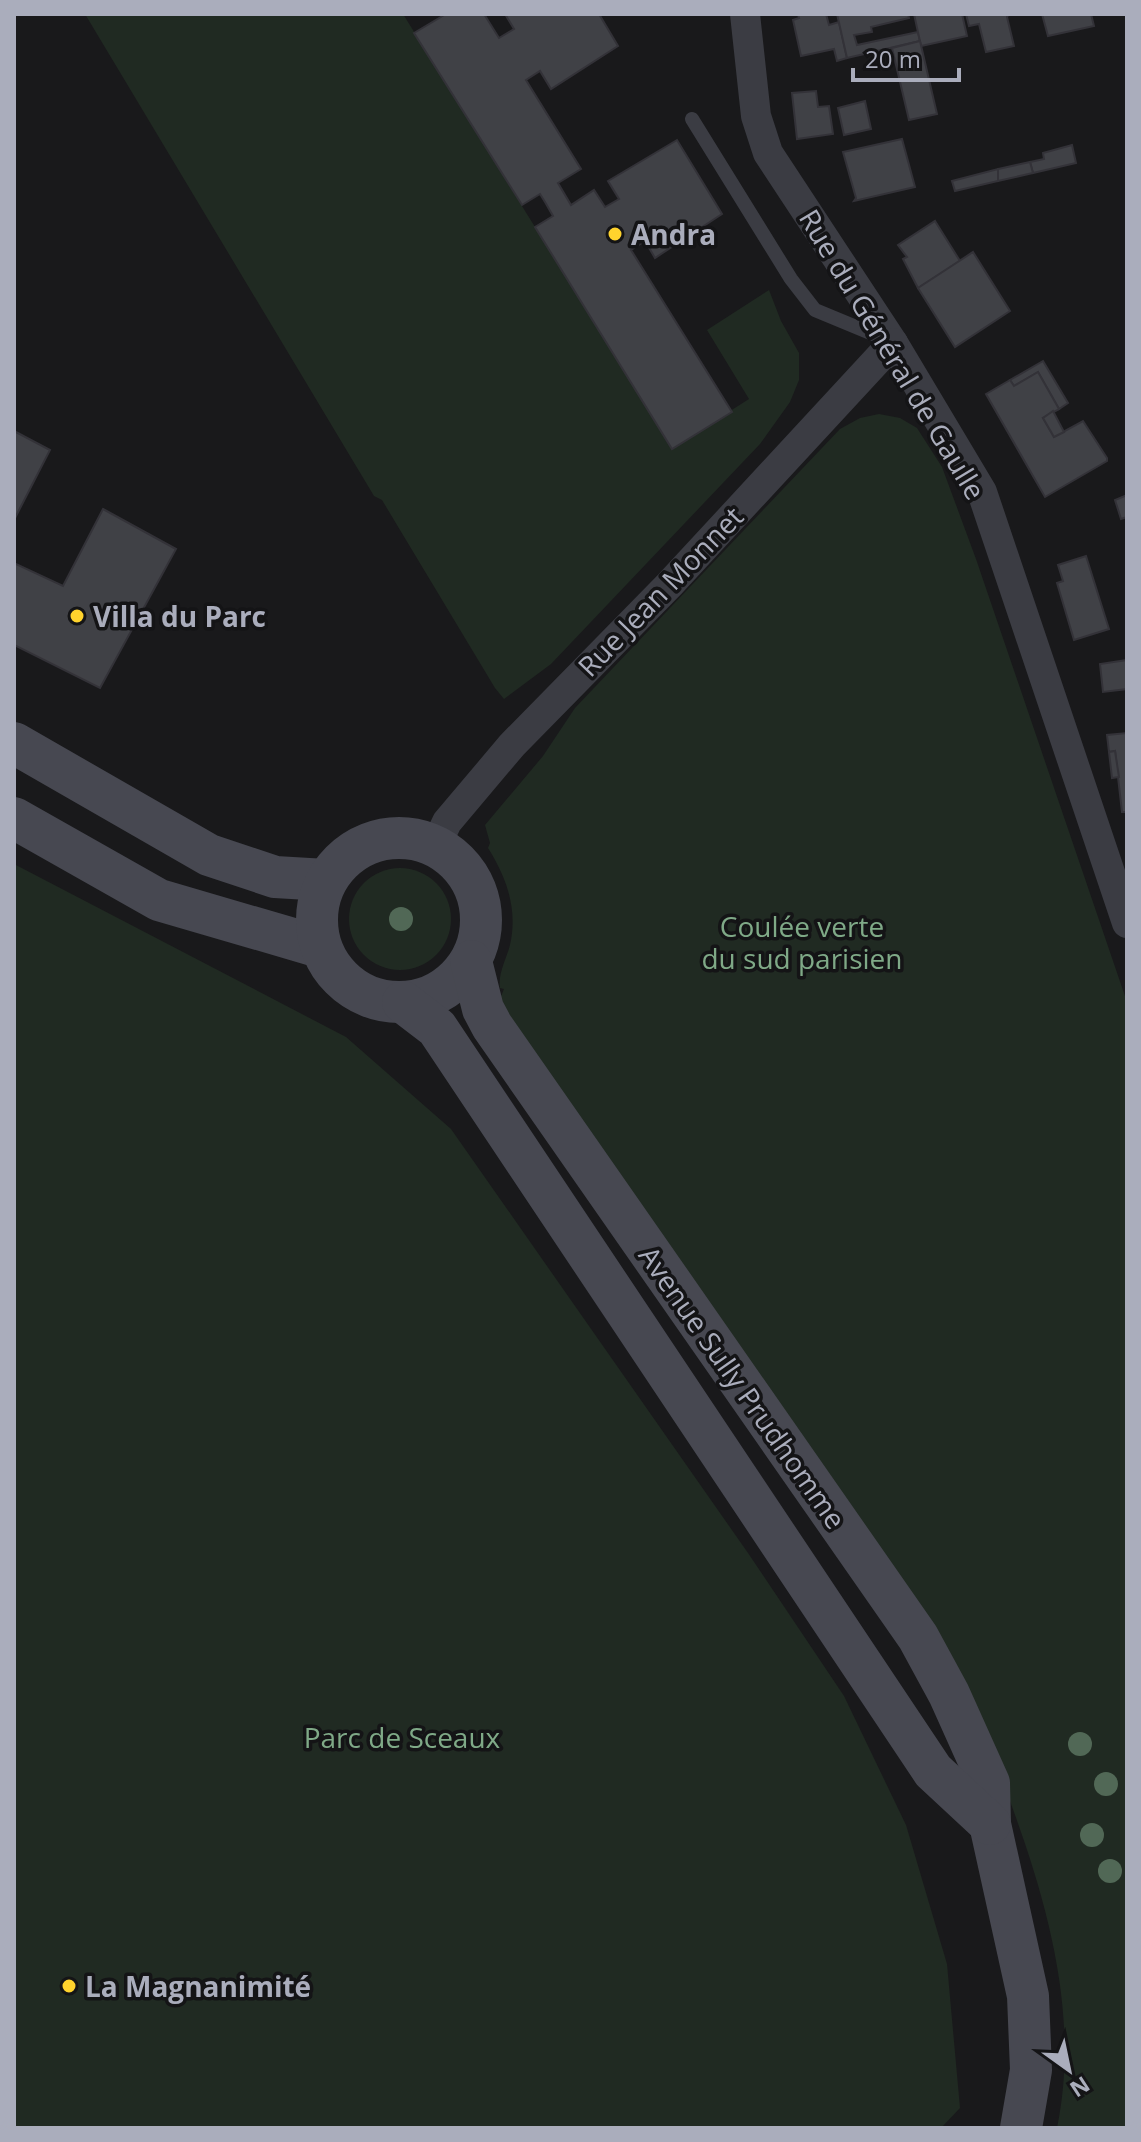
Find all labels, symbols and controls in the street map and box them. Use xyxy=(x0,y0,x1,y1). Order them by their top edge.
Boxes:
scale bar xyxy=(853,32,959,82)
text: 20 m xyxy=(865,42,921,75)
street label: Rue du Général de Gaulle xyxy=(791,202,995,506)
place label: Andra xyxy=(631,215,716,253)
marker: Andra xyxy=(606,225,624,243)
street label: Rue Jean Monnet xyxy=(569,498,751,684)
place label: Villa du Parc xyxy=(93,597,266,635)
marker: Villa du Parc xyxy=(68,607,86,625)
park label: Coulée verte du sud parisien xyxy=(701,907,903,977)
street label: Avenue Sully Prudhomme xyxy=(631,1238,855,1536)
park label: Parc de Sceaux xyxy=(304,1718,501,1756)
place label: La Magnanimité xyxy=(85,1967,311,2005)
marker: La Magnanimité xyxy=(60,1977,78,1995)
north arrow xyxy=(1029,2030,1109,2110)
text: N xyxy=(1065,2070,1096,2105)

